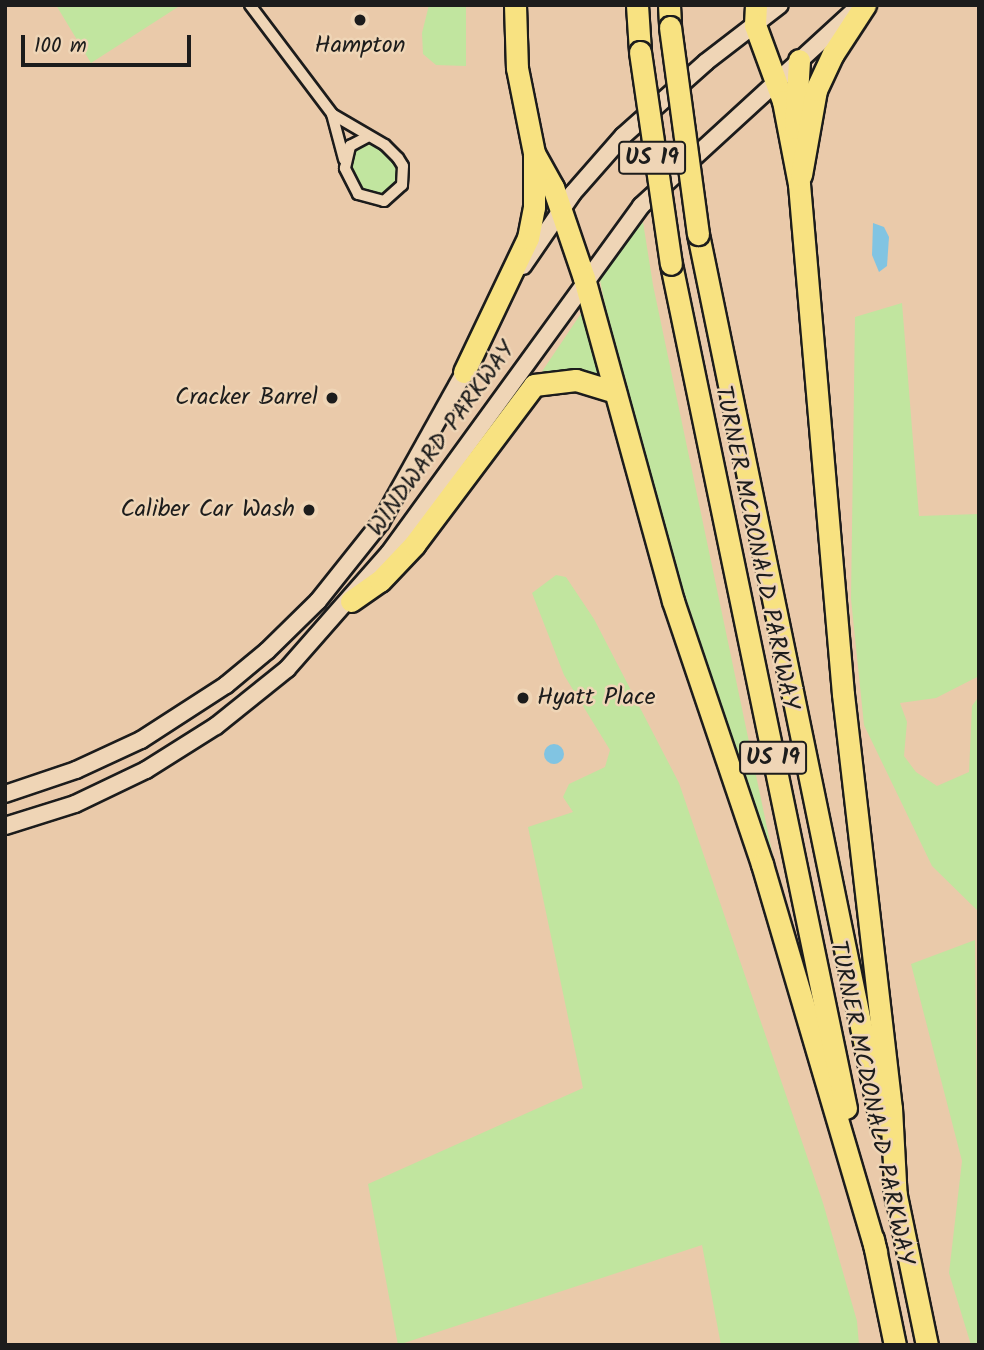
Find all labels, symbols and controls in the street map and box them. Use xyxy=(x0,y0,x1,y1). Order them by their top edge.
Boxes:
marker: Hampton xyxy=(352,12,368,28)
scale bar xyxy=(24,21,194,65)
text: 100 m xyxy=(34,30,87,63)
place label: Hampton xyxy=(315,32,405,60)
road number: US 19 xyxy=(617,139,687,178)
street label: WINDWARD PARKWAY xyxy=(362,336,522,542)
street label: TURNER MCDONALD PARKWAY xyxy=(708,383,804,713)
place label: Cracker Barrel xyxy=(175,384,318,412)
marker: Cracker Barrel xyxy=(324,390,340,406)
place label: Caliber Car Wash xyxy=(120,496,295,524)
marker: Caliber Car Wash xyxy=(301,502,317,518)
place label: Hyatt Place xyxy=(537,684,655,712)
marker: Hyatt Place xyxy=(515,690,531,706)
road number: US 19 xyxy=(738,738,808,778)
street label: TURNER MCDONALD PARKWAY xyxy=(823,938,919,1268)

